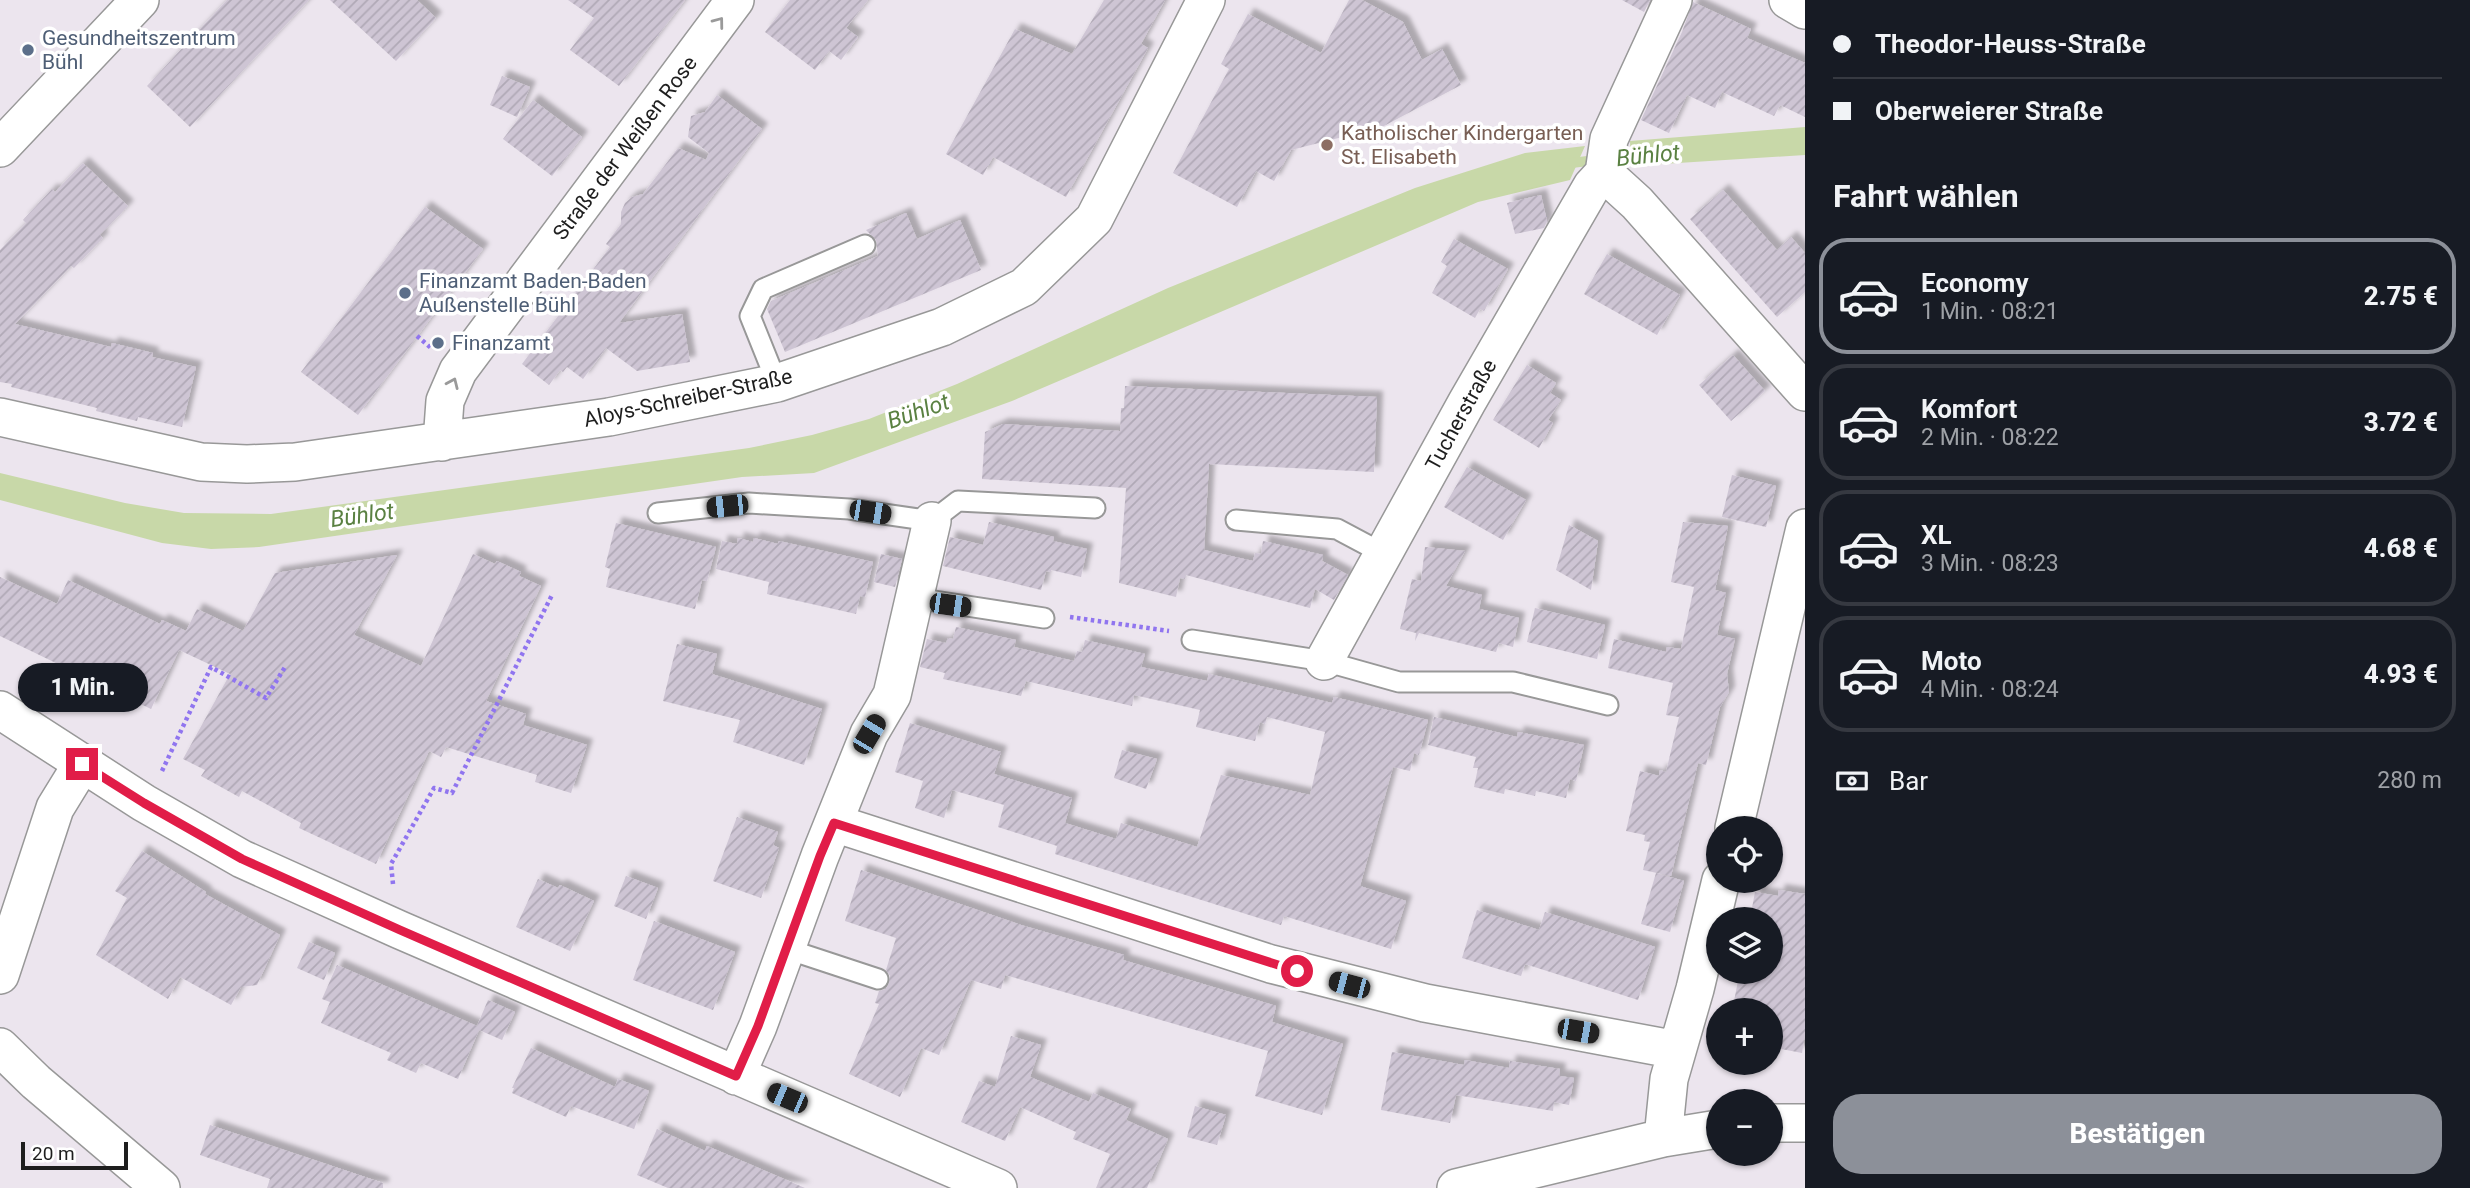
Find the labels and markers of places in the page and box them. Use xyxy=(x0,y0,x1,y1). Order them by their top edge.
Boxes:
place label: Gesundheitszentrum Bühl xyxy=(42,26,236,74)
marker: Gesundheitszentrum Bühl xyxy=(20,42,36,58)
place label: Katholischer Kindergarten St. Elisabeth xyxy=(1341,121,1583,169)
marker: Katholischer Kindergarten St. Elisabeth xyxy=(1319,137,1335,153)
place label: Finanzamt Baden-Baden Außenstelle Bühl xyxy=(419,269,647,317)
marker: Finanzamt Baden-Baden Außenstelle Bühl xyxy=(397,285,413,301)
place label: Finanzamt xyxy=(452,331,551,355)
marker: Finanzamt xyxy=(430,335,446,351)

